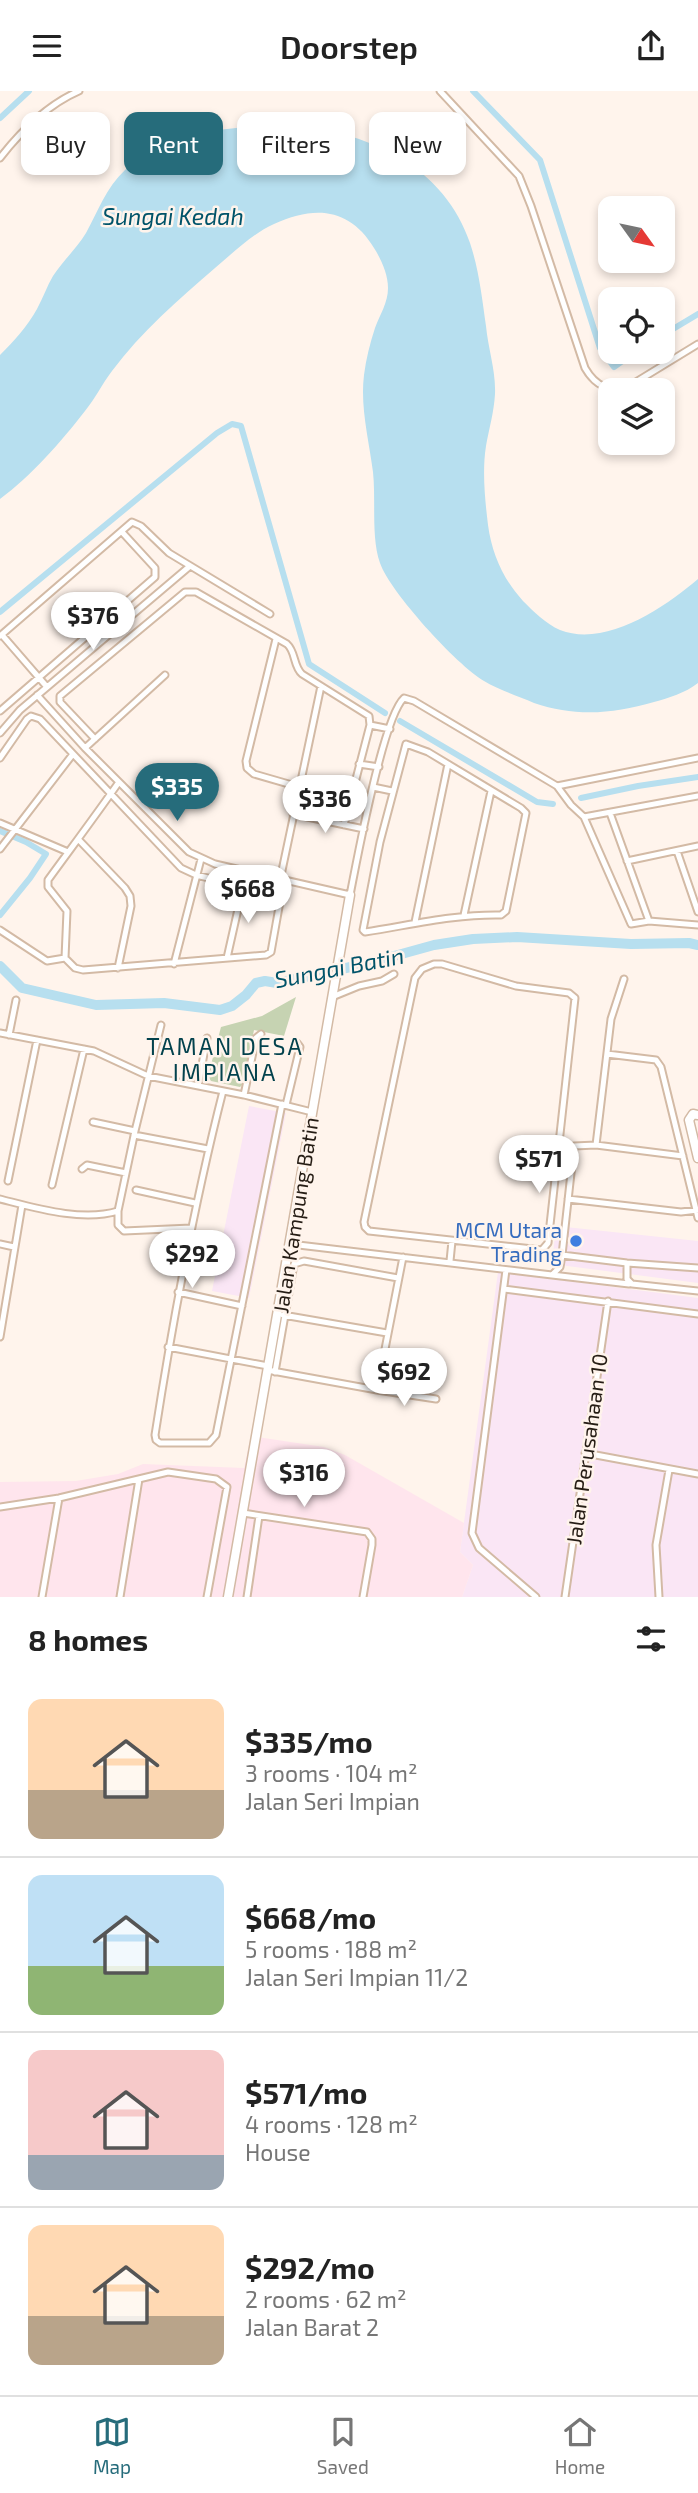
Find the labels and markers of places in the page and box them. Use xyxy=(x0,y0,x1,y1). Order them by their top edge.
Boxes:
pin: $376 xyxy=(52,593,134,652)
pin: $335 xyxy=(136,763,218,823)
pin: $336 xyxy=(284,775,366,835)
pin: $668 xyxy=(207,865,289,925)
pin: $571 xyxy=(498,1135,580,1195)
place label: MCM Utara Trading xyxy=(455,1217,562,1266)
pin: $292 xyxy=(151,1231,233,1290)
marker: MCM Utara Trading xyxy=(568,1233,584,1249)
pin: $692 xyxy=(363,1349,445,1408)
pin: $316 xyxy=(263,1449,345,1509)

